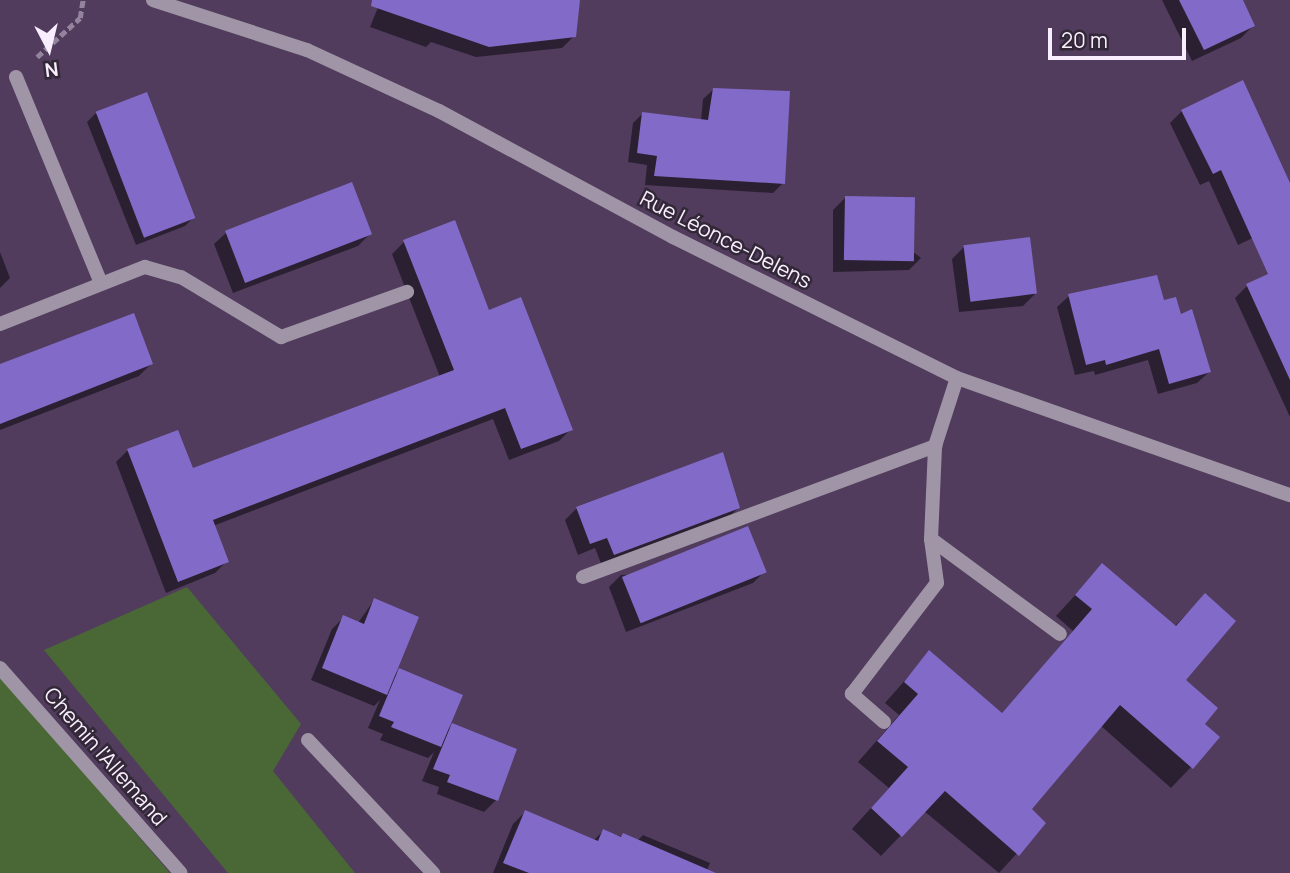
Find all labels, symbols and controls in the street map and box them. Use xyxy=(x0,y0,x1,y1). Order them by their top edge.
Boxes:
north arrow xyxy=(14,14,84,84)
scale bar xyxy=(1052,14,1190,58)
text: 20 m xyxy=(1061,26,1108,54)
text: N xyxy=(43,56,60,84)
street label: Rue Léonce-Delens xyxy=(636,185,816,293)
street label: Chemin l'Allemand xyxy=(39,682,173,830)

